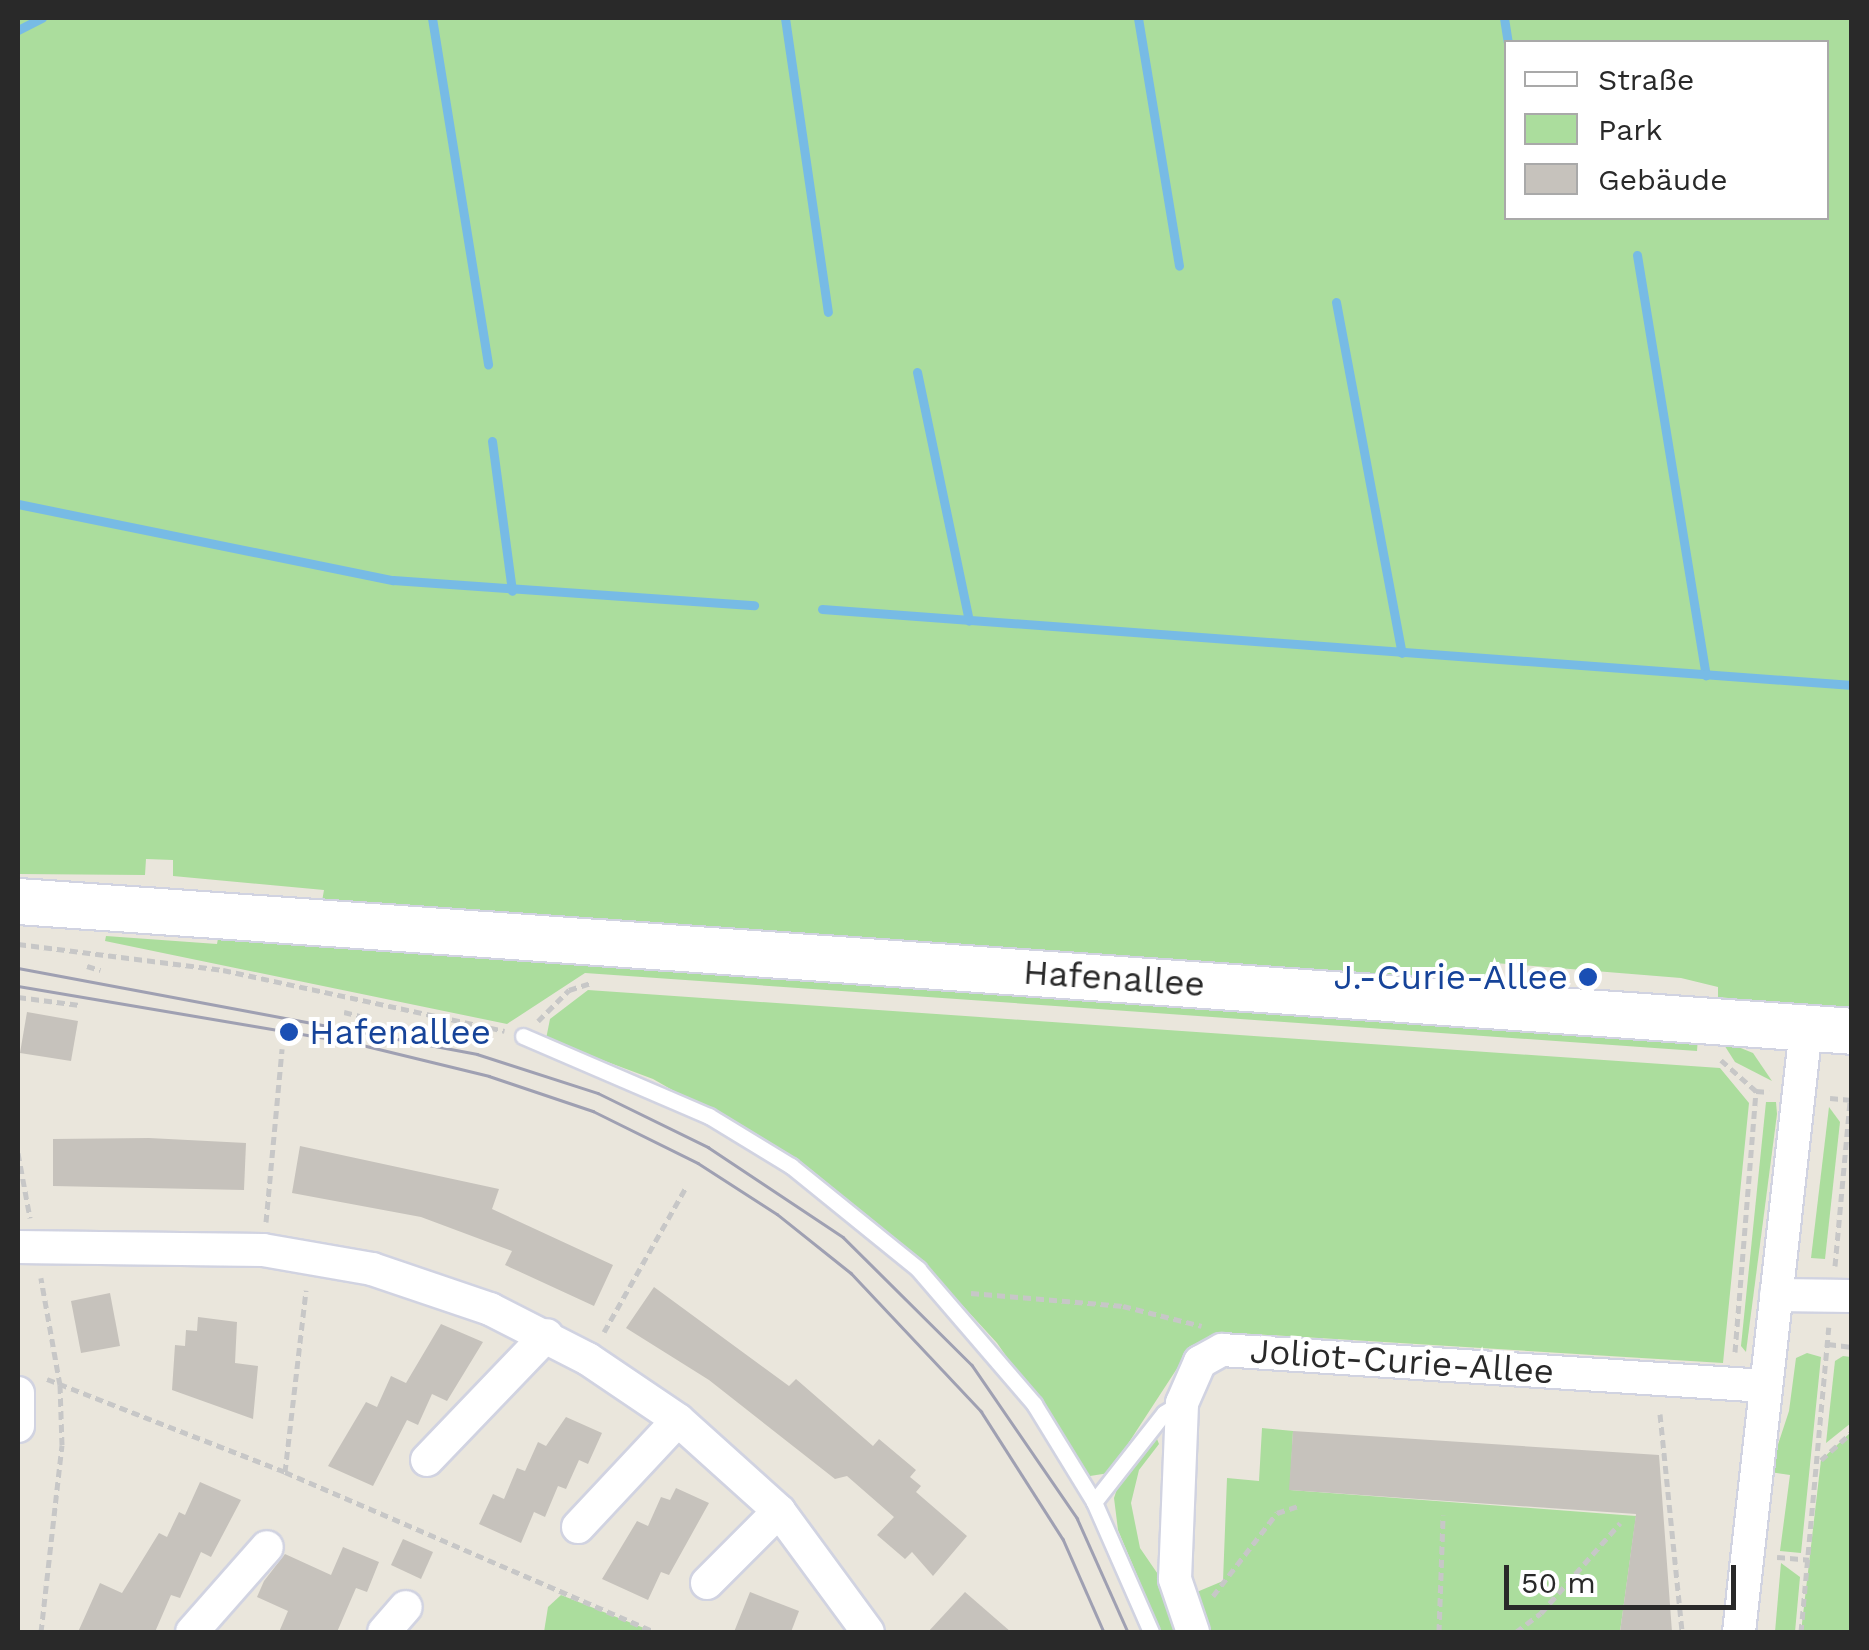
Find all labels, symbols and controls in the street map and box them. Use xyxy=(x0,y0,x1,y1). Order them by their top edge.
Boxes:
legend xyxy=(1504,40,1829,220)
text: Straße xyxy=(1598,62,1694,97)
text: Park xyxy=(1598,112,1663,147)
text: Gebäude xyxy=(1598,162,1727,197)
street label: Hafenallee xyxy=(1022,951,1206,1005)
place label: J.-Curie-Allee xyxy=(1334,956,1568,998)
marker: J.-Curie-Allee xyxy=(1577,966,1599,988)
place label: Hafenallee xyxy=(309,1011,491,1053)
marker: Hafenallee xyxy=(278,1021,300,1043)
street label: Joliot-Curie-Allee xyxy=(1249,1329,1555,1393)
scale bar xyxy=(1509,1545,1742,1607)
text: 50 m xyxy=(1521,1565,1596,1600)

